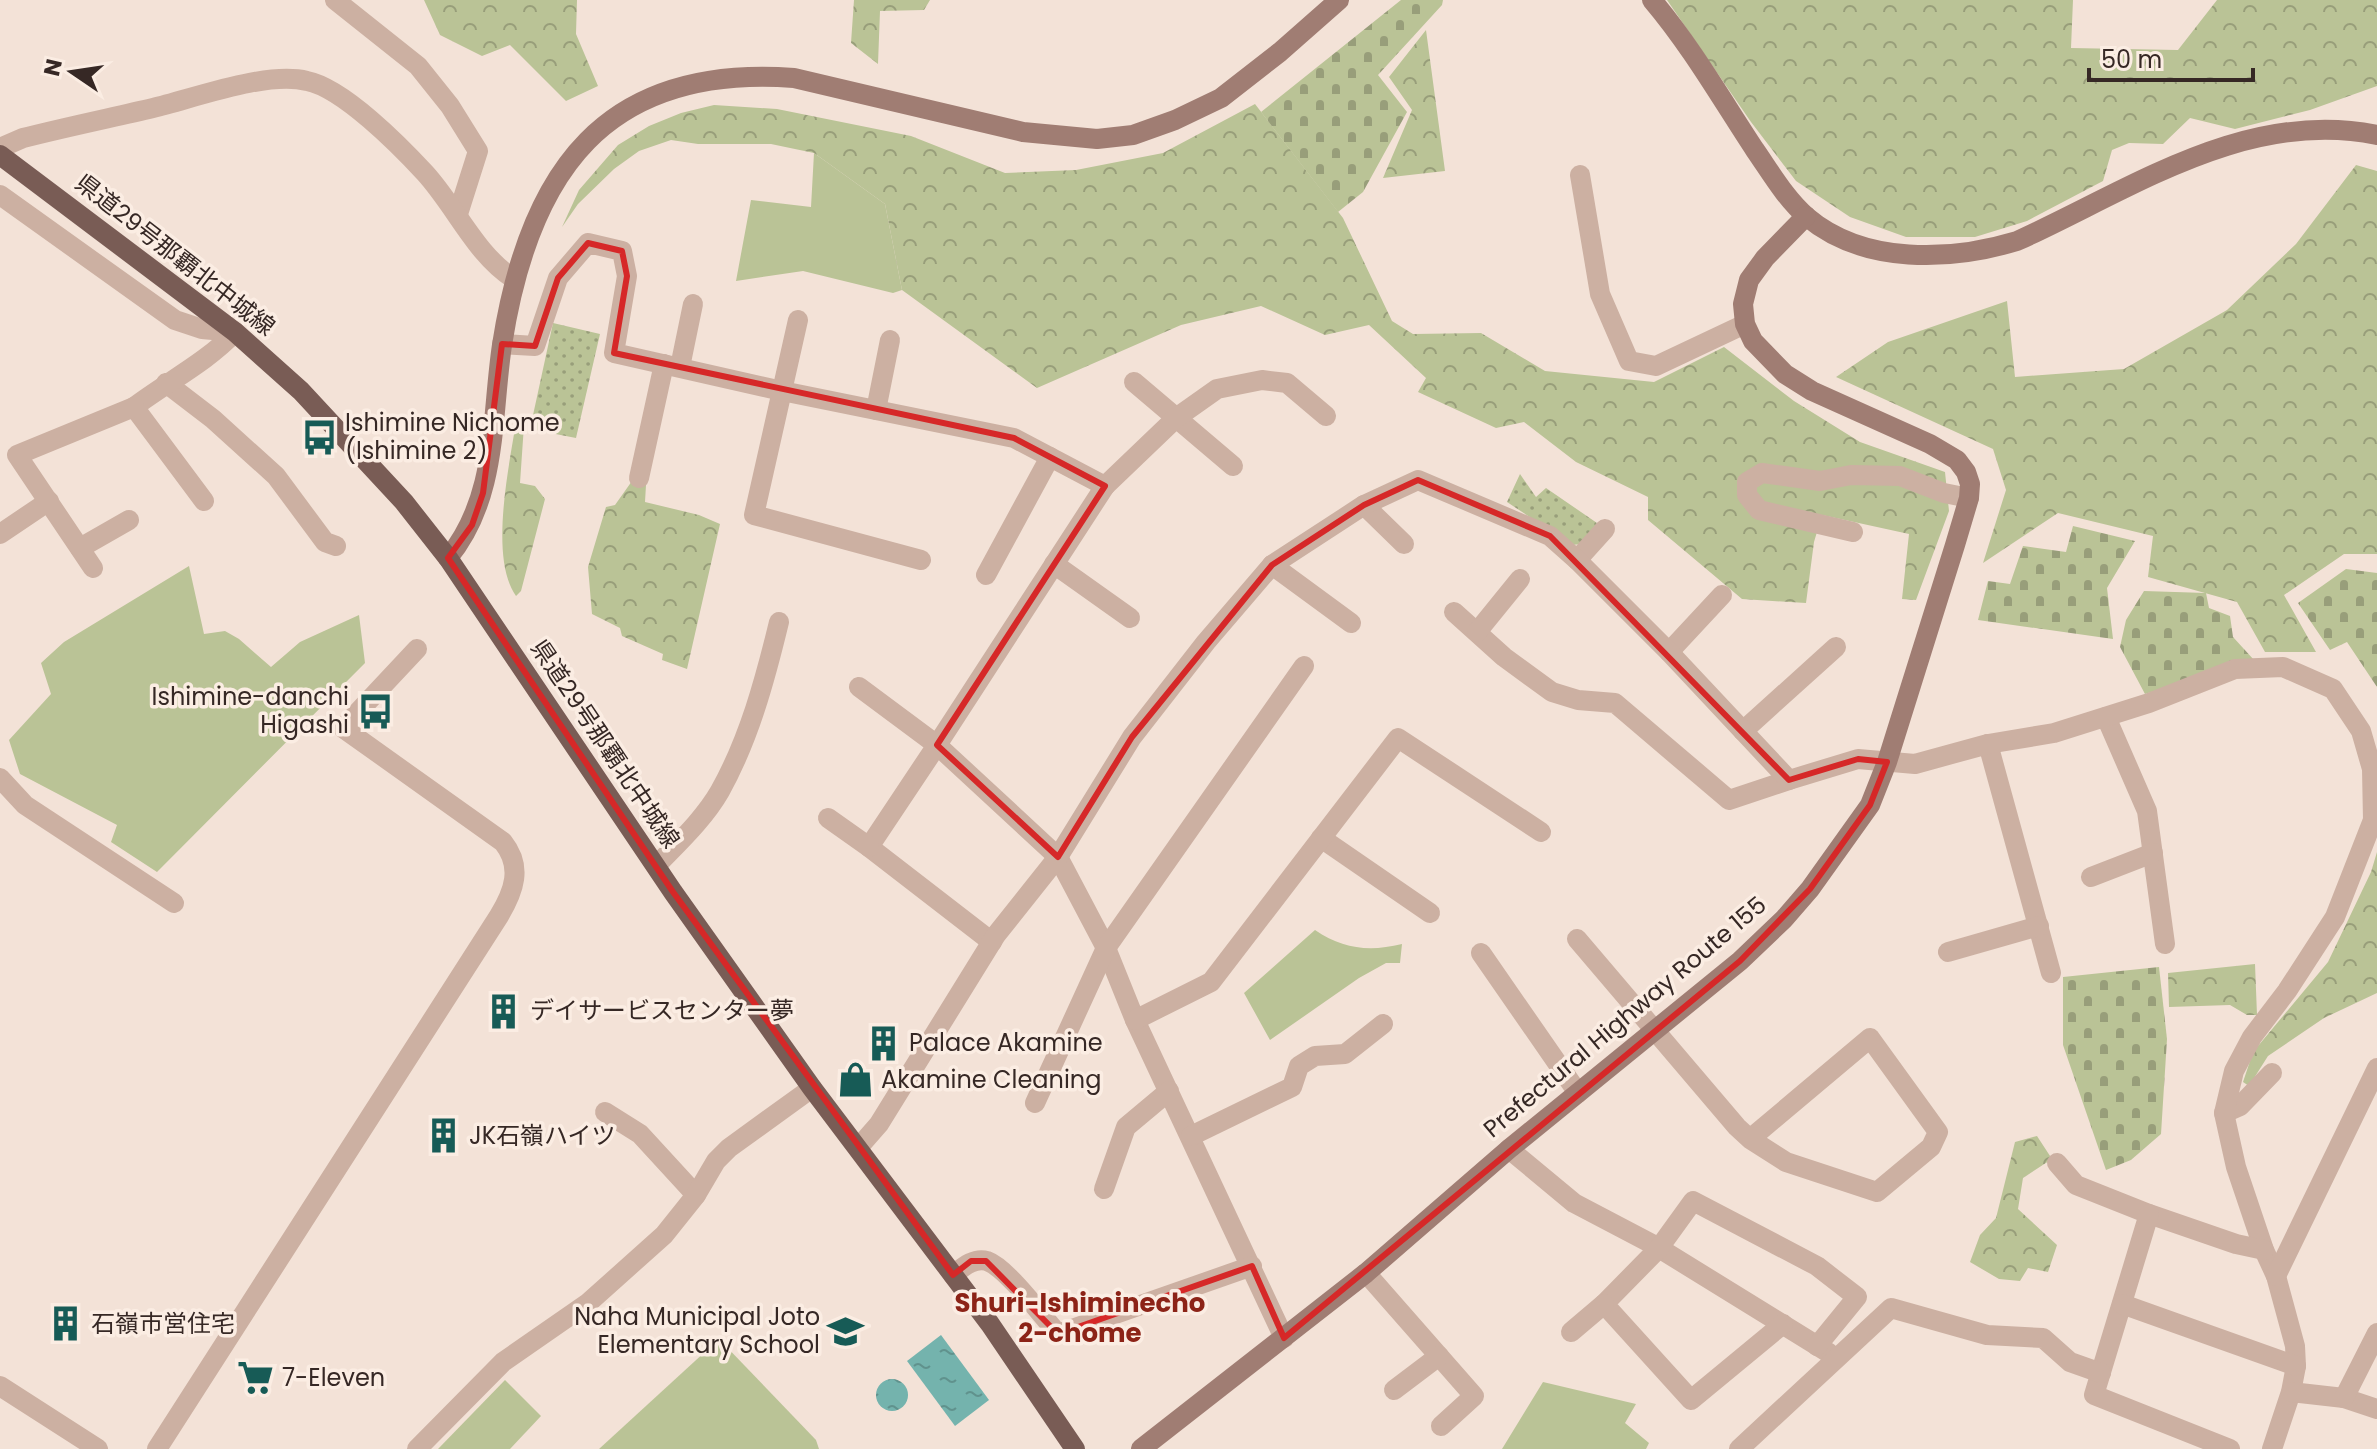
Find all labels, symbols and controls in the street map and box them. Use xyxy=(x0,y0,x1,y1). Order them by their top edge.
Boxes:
north arrow xyxy=(32,32,112,112)
scale bar xyxy=(2089,32,2253,82)
text: 50 m xyxy=(2101,43,2162,76)
text: N xyxy=(36,56,70,79)
street label: 県道29号那覇北中城線 xyxy=(69,166,282,343)
place label: Ishimine Nichome (Ishimine 2) xyxy=(345,406,560,467)
bus stop icon: Ishimine Nichome (Ishimine 2) xyxy=(300,418,338,456)
street label: 県道29号那覇北中城線 xyxy=(523,633,688,854)
place label: Ishimine-danchi Higashi xyxy=(152,680,349,741)
bus stop icon: Ishimine-danchi Higashi xyxy=(356,692,394,730)
street label: Prefectural Highway Route 155 xyxy=(1476,888,1773,1145)
building icon: デイサービスセンター夢 xyxy=(485,992,523,1030)
place label: デイサービスセンター夢 xyxy=(530,994,794,1027)
building icon: Palace Akamine xyxy=(864,1024,902,1062)
place label: Palace Akamine xyxy=(909,1026,1103,1059)
shop icon: Akamine Cleaning xyxy=(836,1061,874,1099)
place label: Akamine Cleaning xyxy=(881,1063,1101,1096)
building icon: JK石嶺ハイツ xyxy=(424,1117,462,1155)
place label: JK石嶺ハイツ xyxy=(469,1119,616,1152)
district label: Shuri-Ishiminecho 2-chome xyxy=(955,1285,1205,1351)
place label: Naha Municipal Joto Elementary School xyxy=(574,1300,820,1361)
building icon: 石嶺市営住宅 xyxy=(46,1305,84,1343)
place label: 石嶺市営住宅 xyxy=(91,1307,235,1340)
school or university icon: Naha Municipal Joto Elementary School xyxy=(827,1312,865,1350)
supermarket icon: 7-Eleven xyxy=(237,1359,275,1397)
place label: 7-Eleven xyxy=(282,1361,385,1394)

